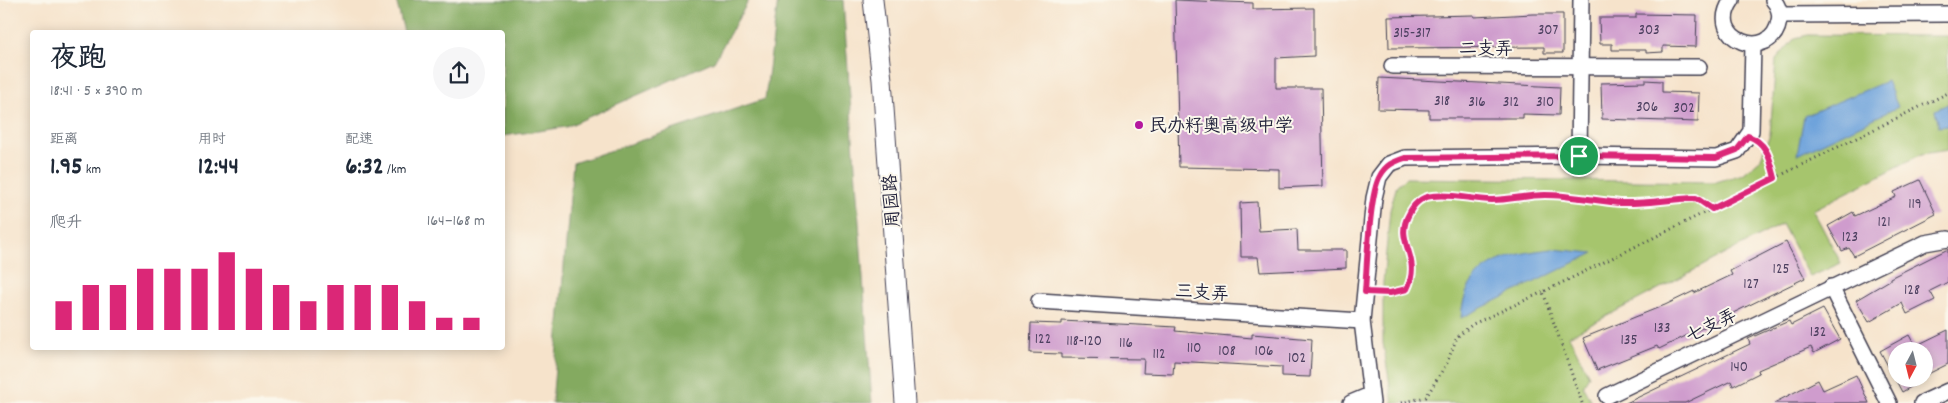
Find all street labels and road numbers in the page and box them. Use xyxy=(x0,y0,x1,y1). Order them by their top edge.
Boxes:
street label: 二支弄 xyxy=(1459,38,1513,63)
street label: 周园路 xyxy=(879,173,908,229)
street label: 三支弄 xyxy=(1174,280,1230,309)
street label: 七支弄 xyxy=(1682,304,1742,350)

